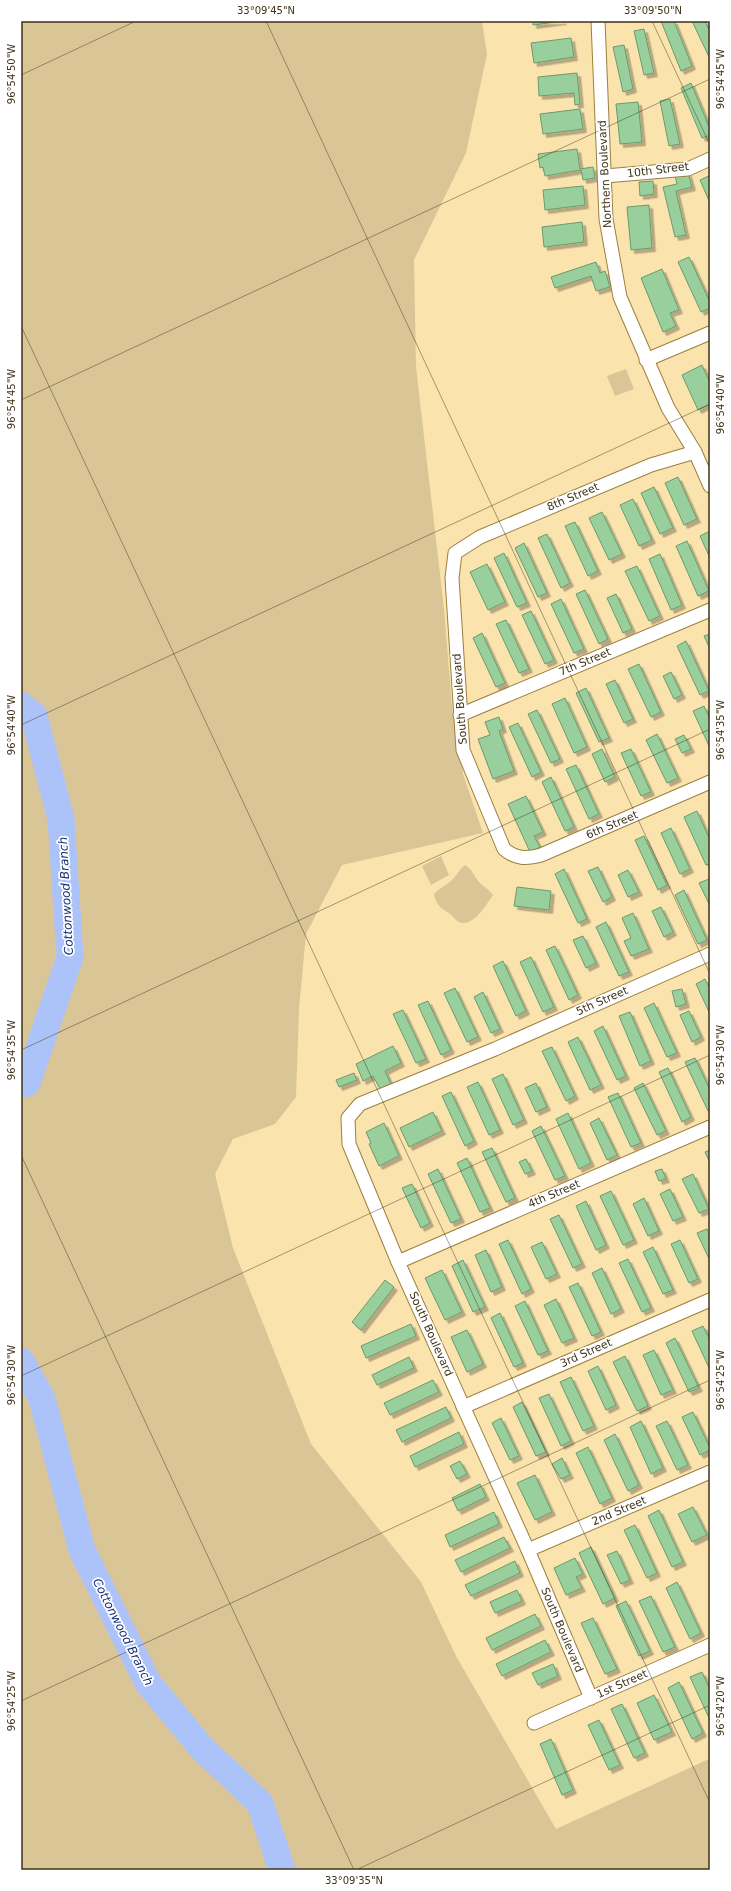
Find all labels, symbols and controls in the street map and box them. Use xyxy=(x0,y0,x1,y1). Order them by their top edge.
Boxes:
text: 33°09'45"N xyxy=(237,5,295,16)
text: 33°09'50"N xyxy=(624,5,682,16)
text: 96°54'50"W xyxy=(6,44,17,104)
text: 96°54'45"W xyxy=(715,49,726,109)
street label: Northern Boulevard xyxy=(596,120,614,228)
street label: 10th Street xyxy=(626,160,690,180)
text: 96°54'45"W xyxy=(6,369,17,429)
text: 96°54'40"W xyxy=(715,374,726,434)
street label: 8th Street xyxy=(545,480,602,514)
street label: 7th Street xyxy=(557,645,614,679)
street label: South Boulevard xyxy=(450,653,470,745)
text: 96°54'40"W xyxy=(6,695,17,755)
text: 96°54'35"W xyxy=(715,700,726,760)
street label: 6th Street xyxy=(584,808,641,842)
water label: Cottonwood Branch xyxy=(56,837,76,955)
street label: 5th Street xyxy=(574,984,630,1018)
text: 96°54'35"W xyxy=(6,1020,17,1080)
text: 96°54'30"W xyxy=(715,1025,726,1085)
street label: 4th Street xyxy=(526,1177,583,1211)
street label: South Boulevard xyxy=(407,1290,455,1378)
street label: 3rd Street xyxy=(558,1336,614,1370)
text: 96°54'30"W xyxy=(6,1345,17,1405)
text: 96°54'25"W xyxy=(715,1350,726,1410)
street label: 2nd Street xyxy=(590,1493,649,1528)
water label: Cottonwood Branch xyxy=(90,1576,156,1688)
street label: South Boulevard xyxy=(538,1586,586,1674)
street label: 1st Street xyxy=(595,1667,650,1701)
text: 96°54'25"W xyxy=(6,1671,17,1731)
text: 96°54'20"W xyxy=(715,1676,726,1736)
text: 33°09'35"N xyxy=(325,1875,383,1886)

